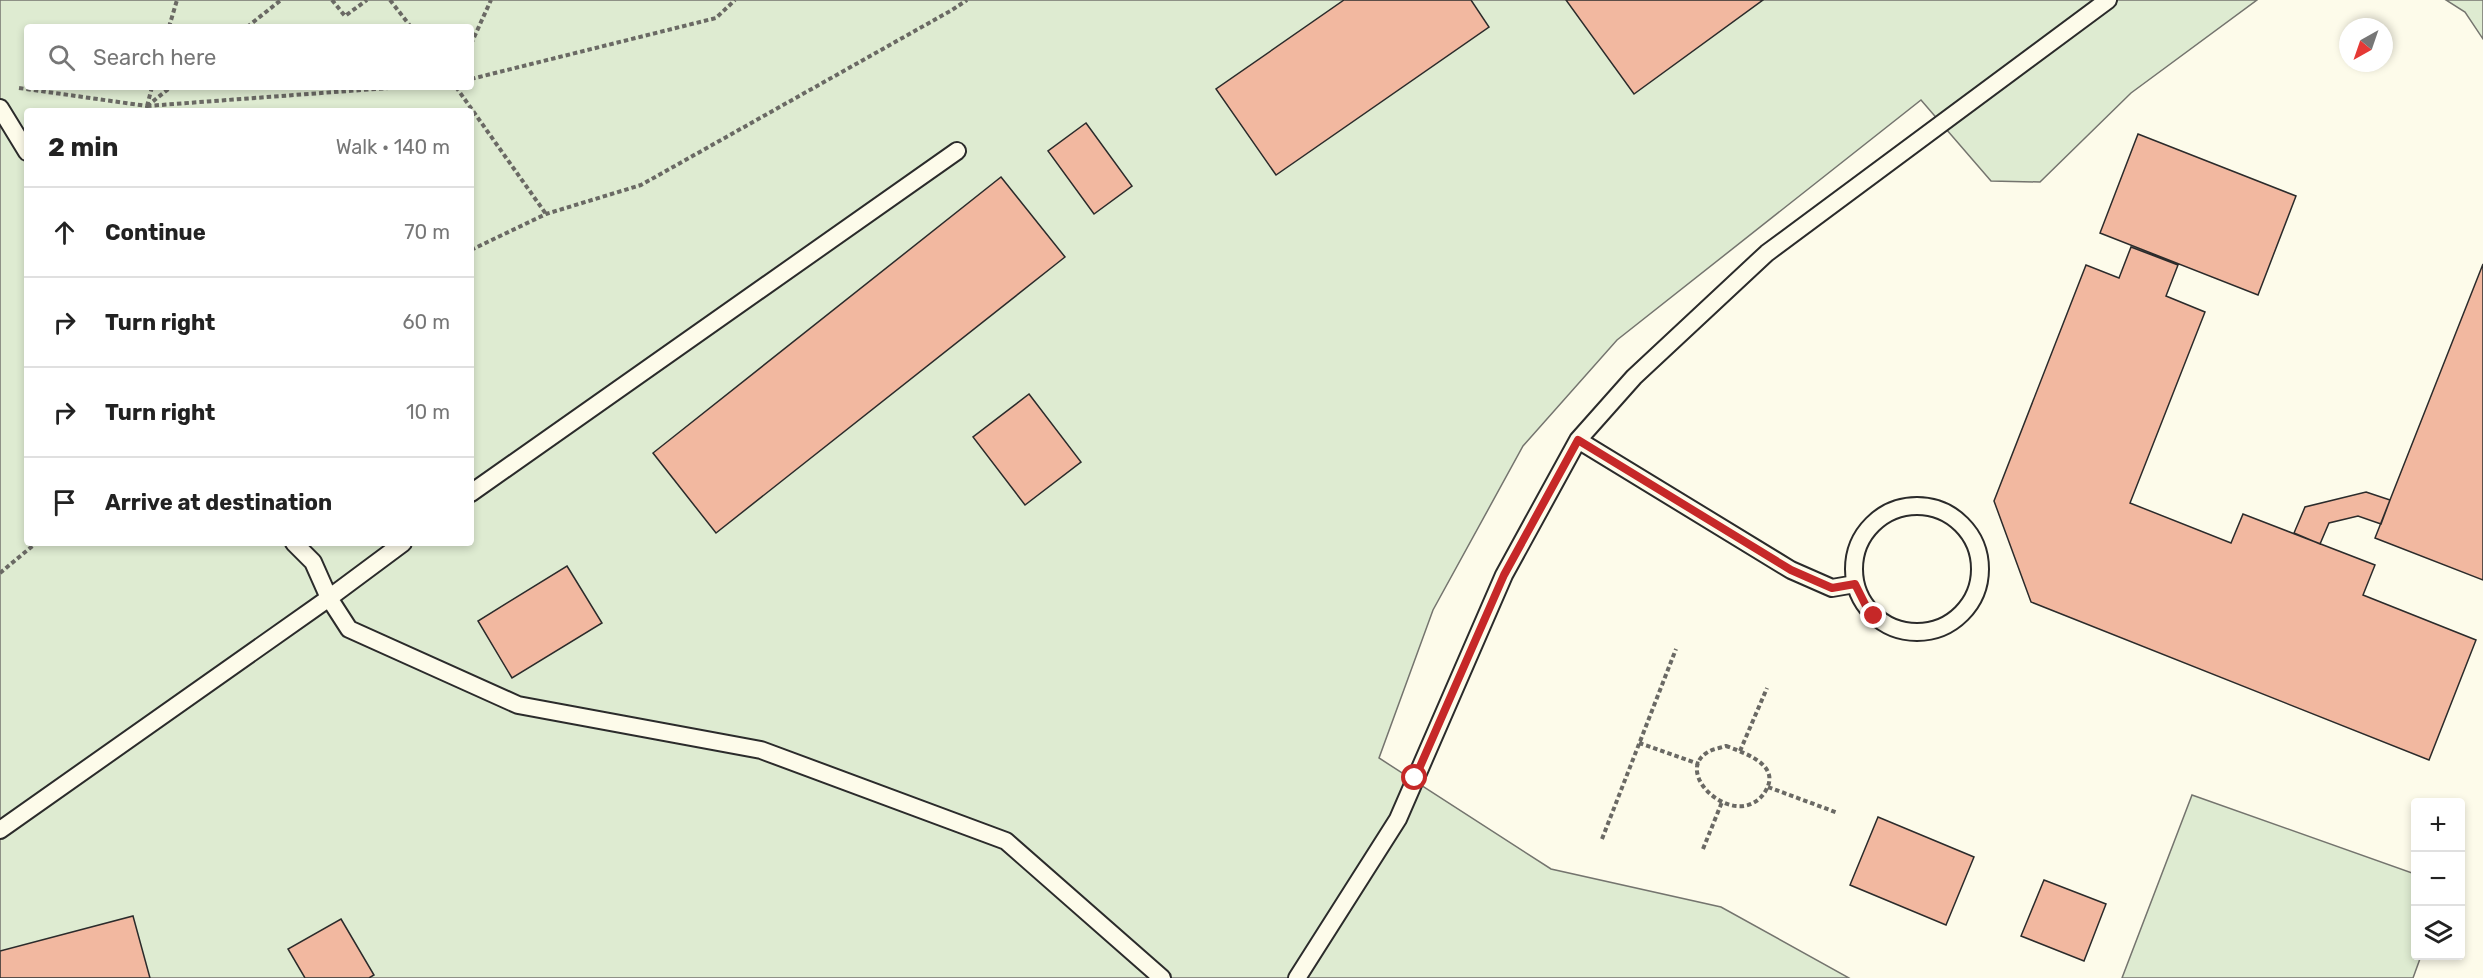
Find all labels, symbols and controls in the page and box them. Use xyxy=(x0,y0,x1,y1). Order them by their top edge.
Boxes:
north arrow xyxy=(2339,18,2393,72)
search box xyxy=(24,24,474,90)
icon: search xyxy=(45,41,78,74)
text: Search here xyxy=(93,44,216,71)
text: 2 min xyxy=(48,132,118,163)
text: Walk · 140 m xyxy=(336,135,450,159)
icon: ahead xyxy=(48,216,81,249)
text: Continue xyxy=(105,219,206,246)
text: 70 m xyxy=(404,220,450,244)
icon: right xyxy=(48,306,81,339)
text: Turn right xyxy=(105,309,215,336)
text: 60 m xyxy=(403,310,450,334)
icon: right xyxy=(48,396,81,429)
text: Turn right xyxy=(105,399,215,426)
text: 10 m xyxy=(406,400,450,424)
icon: arrive xyxy=(48,486,81,519)
text: Arrive at destination xyxy=(105,489,332,516)
route end xyxy=(1860,602,1886,628)
route start xyxy=(1401,764,1427,790)
map controls xyxy=(2411,798,2465,960)
button: + xyxy=(2411,798,2465,852)
button: − xyxy=(2411,852,2465,906)
button: layers xyxy=(2411,906,2465,960)

